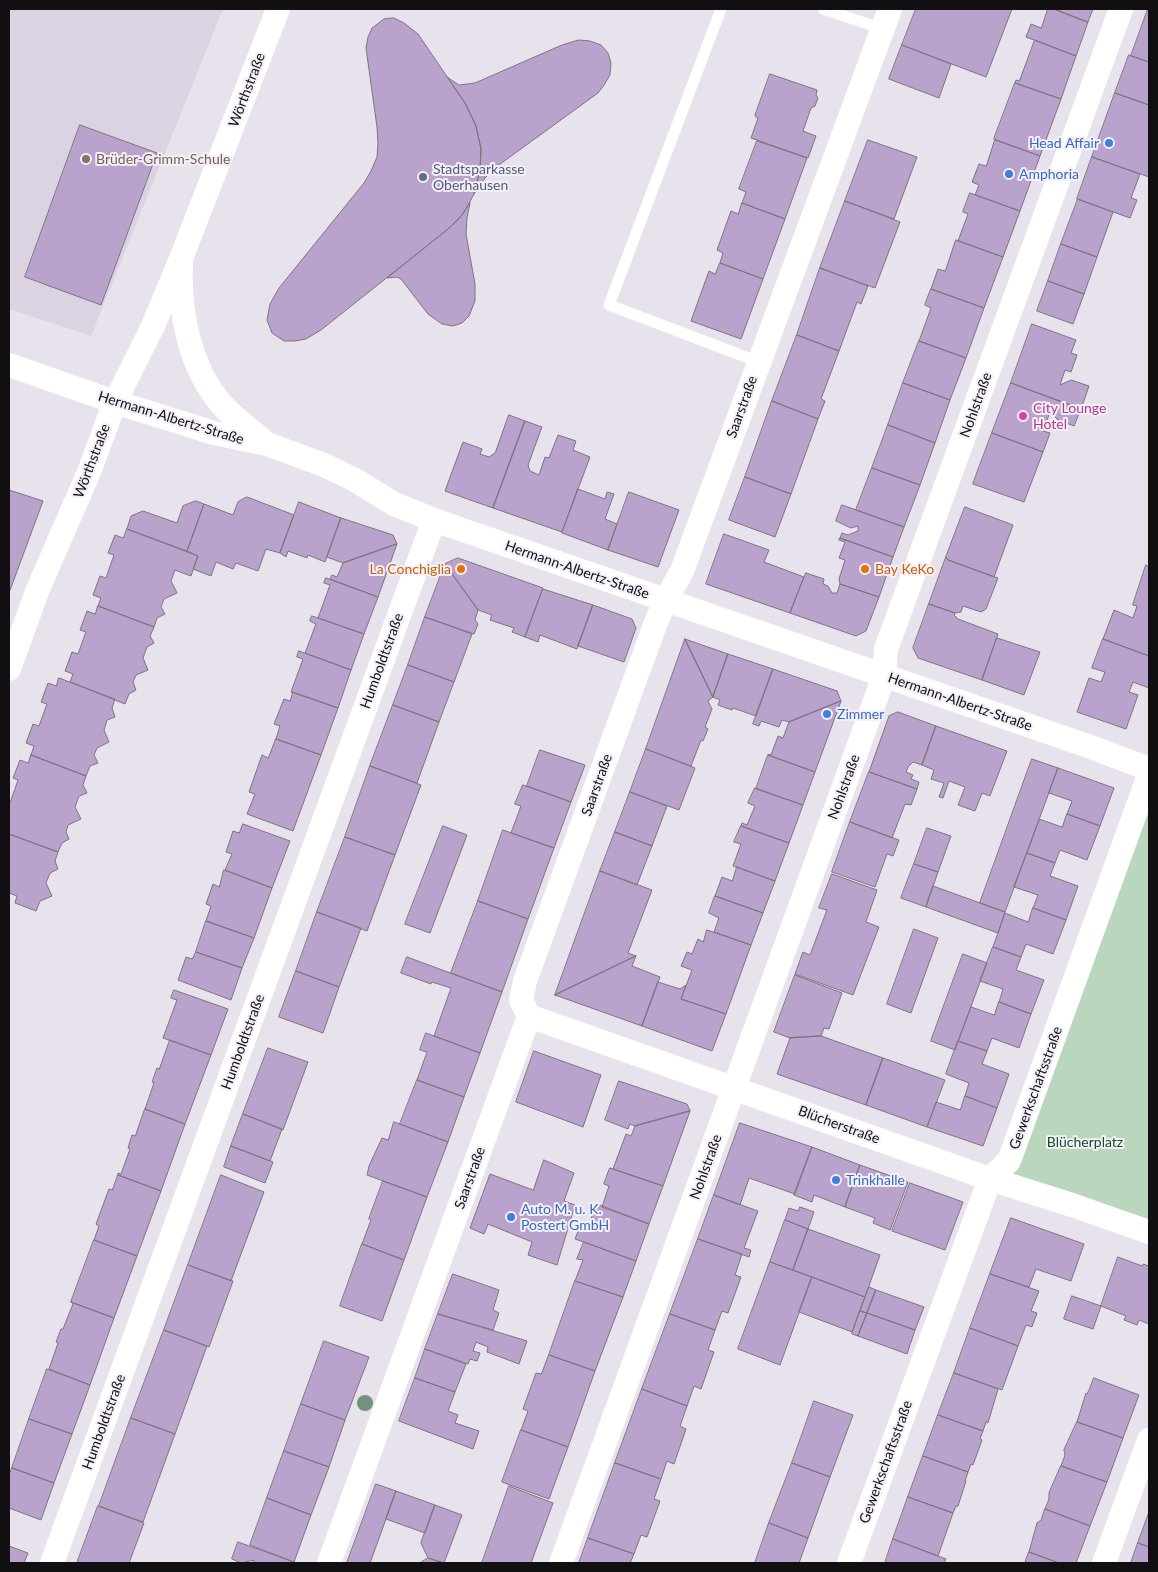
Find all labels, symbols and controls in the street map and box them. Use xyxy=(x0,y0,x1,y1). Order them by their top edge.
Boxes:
street label: Wörthstraße xyxy=(225,51,269,129)
place label: Head Affair xyxy=(1029,135,1099,151)
marker: Head Affair xyxy=(1103,137,1115,149)
place label: Brüder-Grimm-Schule xyxy=(96,151,230,167)
marker: Brüder-Grimm-Schule xyxy=(80,153,92,165)
place label: Stadtsparkasse Oberhausen xyxy=(433,161,525,193)
place label: Amphoria xyxy=(1019,166,1079,182)
marker: Amphoria xyxy=(1003,168,1015,180)
marker: Stadtsparkasse Oberhausen xyxy=(417,171,429,183)
street label: Nohlstraße xyxy=(956,370,996,440)
street label: Saarstraße xyxy=(723,374,761,440)
street label: Hermann-Albertz-Straße xyxy=(96,388,246,448)
place label: City Lounge Hotel xyxy=(1033,400,1106,432)
marker: City Lounge Hotel xyxy=(1017,410,1029,422)
street label: Wörthstraße xyxy=(70,422,114,500)
street label: Hermann-Albertz-Straße xyxy=(503,537,651,603)
place label: La Conchiglia xyxy=(370,561,451,577)
place label: Bay KeKo xyxy=(875,561,934,577)
marker: La Conchiglia xyxy=(455,563,467,575)
marker: Bay KeKo xyxy=(859,563,871,575)
street label: Humboldtstraße xyxy=(357,611,407,711)
street label: Hermann-Albertz-Straße xyxy=(886,669,1034,735)
place label: Zimmer xyxy=(837,706,884,722)
marker: Zimmer xyxy=(821,708,833,720)
street label: Saarstraße xyxy=(578,752,616,818)
street label: Nohlstraße xyxy=(824,752,864,822)
street label: Humboldtstraße xyxy=(218,992,268,1092)
street label: Gewerkschaftsstraße xyxy=(1006,1024,1066,1152)
street label: Blücherstraße xyxy=(796,1102,882,1148)
street label: Nohlstraße xyxy=(686,1132,726,1202)
park label: Blücherplatz xyxy=(1047,1134,1123,1150)
street label: Saarstraße xyxy=(451,1145,489,1211)
place label: Trinkhalle xyxy=(846,1172,905,1188)
marker: Trinkhalle xyxy=(830,1174,842,1186)
place label: Auto M. u. K. Postert GmbH xyxy=(521,1201,609,1234)
marker: Auto M. u. K. Postert GmbH xyxy=(505,1211,517,1223)
street label: Humboldtstraße xyxy=(79,1372,129,1472)
street label: Gewerkschaftsstraße xyxy=(856,1398,916,1526)

